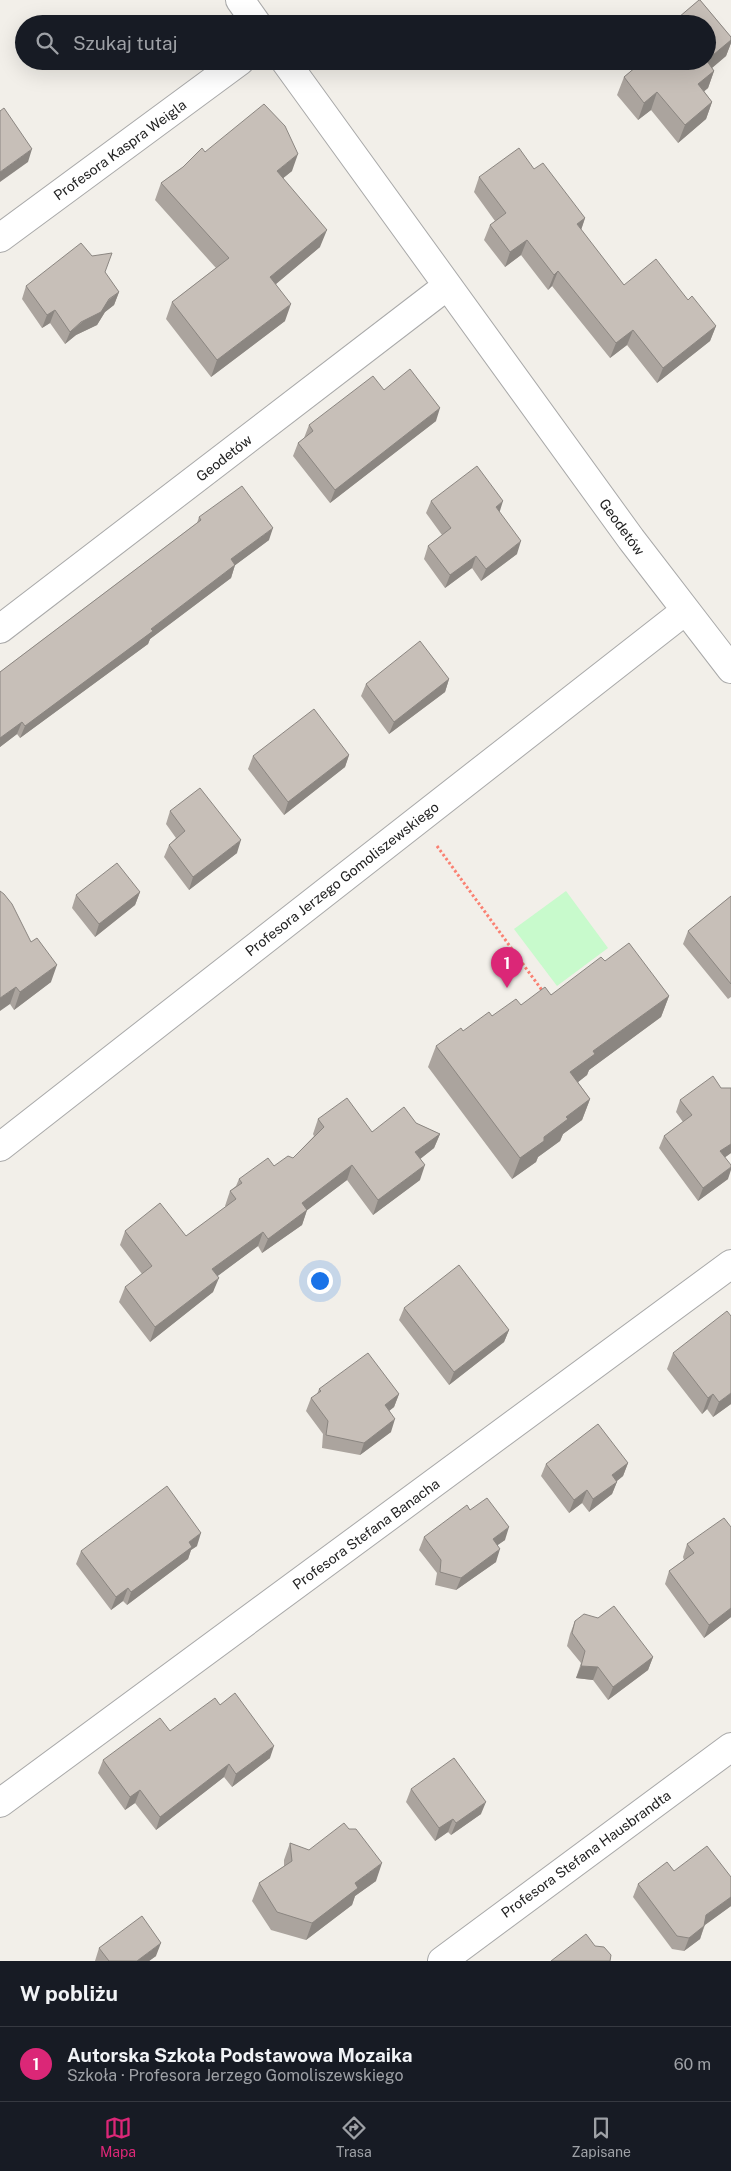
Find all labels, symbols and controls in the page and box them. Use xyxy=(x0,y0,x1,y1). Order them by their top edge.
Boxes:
search box xyxy=(15,15,716,70)
icon: search xyxy=(33,29,61,57)
text: Szukaj tutaj xyxy=(73,32,178,54)
street label: Profesora Kaspra Weigla xyxy=(51,97,189,203)
street label: Geodetów xyxy=(193,431,255,485)
street label: Geodetów xyxy=(596,496,648,558)
street label: Profesora Jerzego Gomoliszewskiego xyxy=(242,799,442,959)
pin: 1 xyxy=(491,947,523,988)
your location xyxy=(307,1268,333,1294)
street label: Profesora Stefana Banacha xyxy=(290,1475,442,1593)
street label: Profesora Stefana Hausbrandta xyxy=(498,1787,674,1921)
text: W pobliżu xyxy=(20,1981,118,2006)
text: Autorska Szkoła Podstawowa Mozaika xyxy=(67,2044,412,2066)
text: 1 xyxy=(33,2055,39,2074)
text: 60 m xyxy=(674,2055,711,2074)
text: Szkoła · Profesora Jerzego Gomoliszewskiego xyxy=(67,2066,404,2085)
tab: Mapa xyxy=(100,2114,136,2160)
tab: Trasa xyxy=(336,2114,372,2160)
tab: Zapisane xyxy=(572,2114,631,2160)

